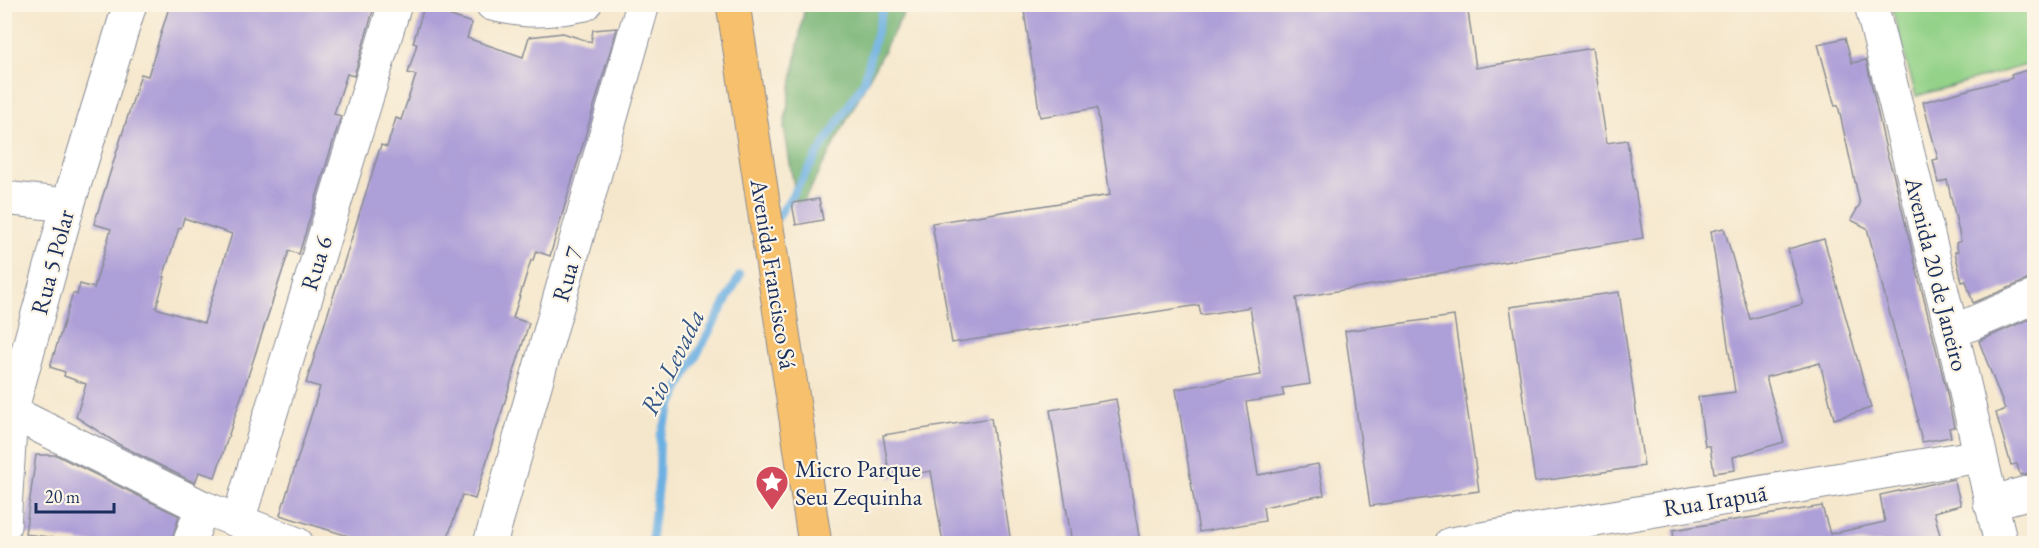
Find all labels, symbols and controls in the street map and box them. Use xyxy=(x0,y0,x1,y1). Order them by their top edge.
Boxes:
street label: Avenida 20 de Janeiro xyxy=(1898,173,1976,374)
street label: Avenida Francisco Sá xyxy=(744,176,804,372)
street label: Rua 5 Polar xyxy=(23,206,81,318)
street label: Rua 6 xyxy=(293,232,339,294)
street label: Rua 7 xyxy=(544,243,590,305)
water label: Rio Levada xyxy=(632,303,712,421)
place label: Micro Parque Seu Zequinha xyxy=(795,453,923,512)
place icon: Micro Parque Seu Zequinha xyxy=(754,464,790,511)
scale bar xyxy=(36,476,114,514)
street label: Rua Irapuã xyxy=(1661,476,1769,523)
text: 20 m xyxy=(45,485,80,508)

